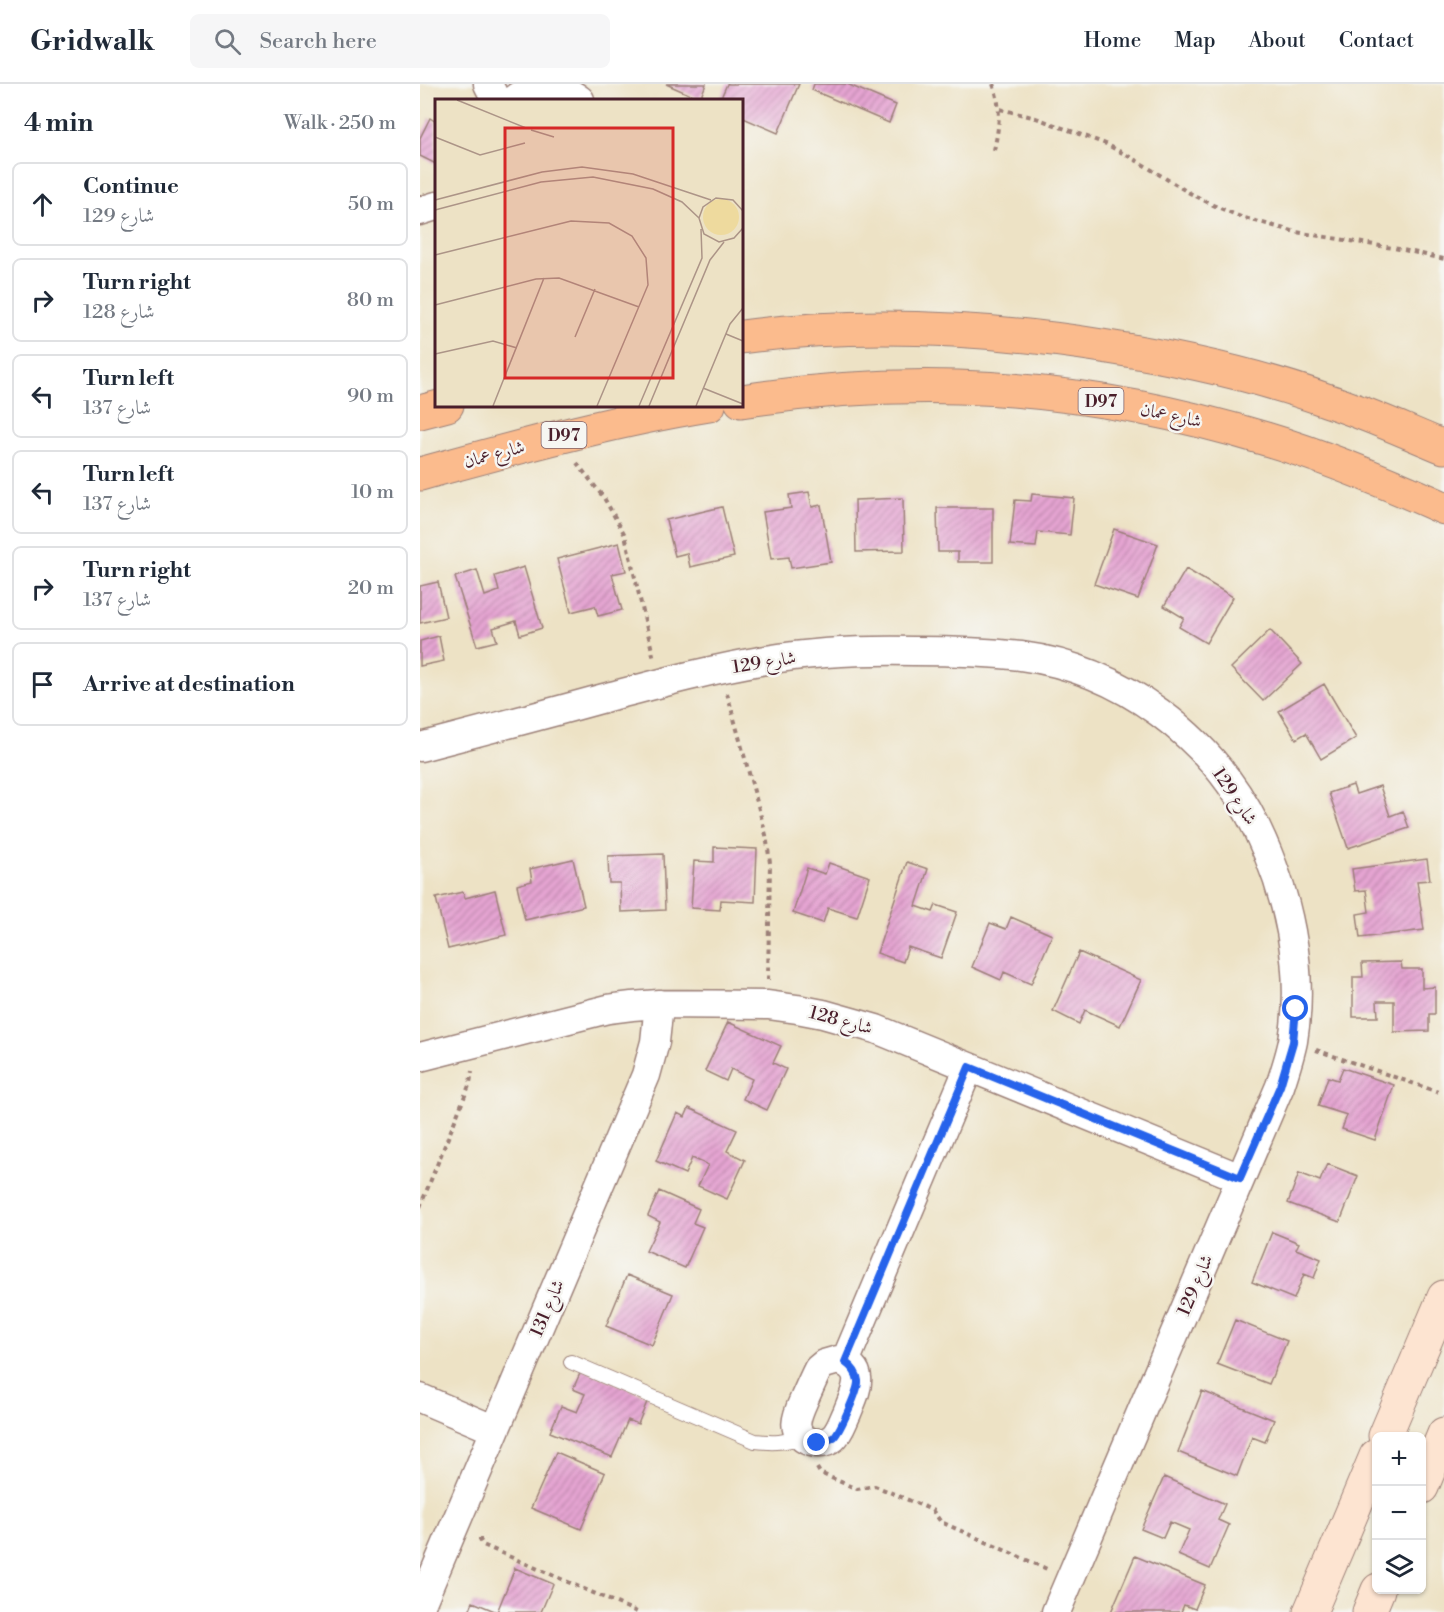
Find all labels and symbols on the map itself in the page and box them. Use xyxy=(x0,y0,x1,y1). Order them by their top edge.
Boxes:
inset map xyxy=(435,99,742,406)
road number: D97 xyxy=(1078,388,1124,414)
street label: شارع عمان xyxy=(1138,398,1204,436)
road number: D97 xyxy=(542,422,586,448)
street label: شارع عمان xyxy=(461,435,528,477)
street label: شارع 129 xyxy=(731,646,798,682)
street label: شارع 129 xyxy=(1205,763,1262,831)
route start xyxy=(1282,995,1308,1021)
street label: شارع 128 xyxy=(806,1001,875,1043)
street label: شارع 129 xyxy=(1172,1251,1221,1320)
street label: شارع 131 xyxy=(525,1276,573,1341)
route end xyxy=(803,1429,829,1455)

